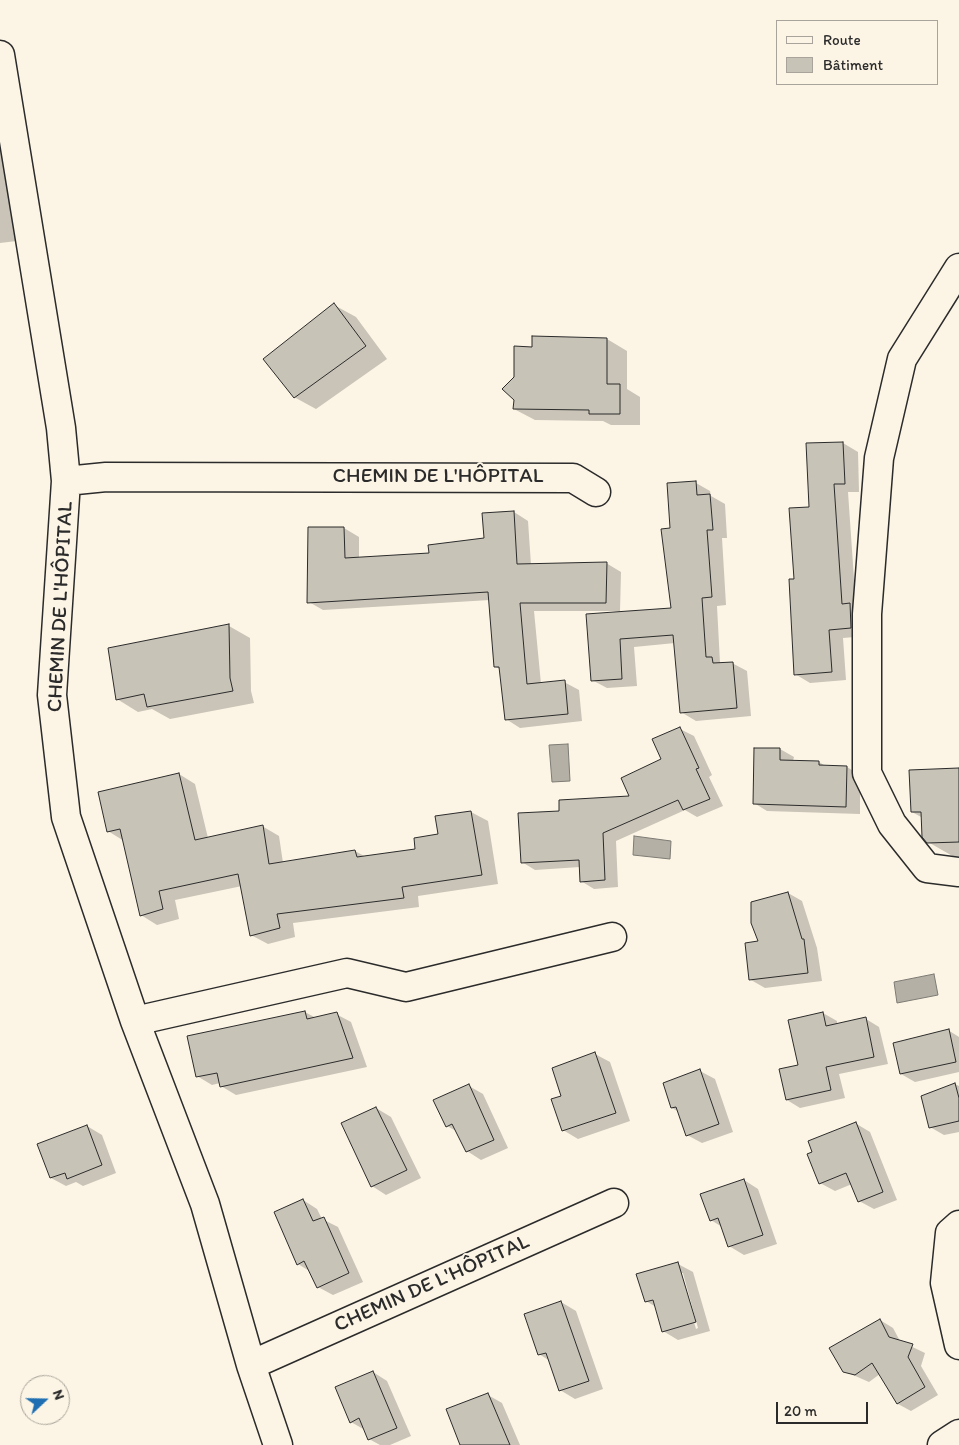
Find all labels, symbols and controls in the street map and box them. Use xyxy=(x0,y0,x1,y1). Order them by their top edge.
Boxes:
legend xyxy=(776,20,939,85)
text: Route xyxy=(823,31,861,49)
text: Bâtiment xyxy=(823,56,883,74)
street label: CHEMIN DE L'HÔPITAL xyxy=(333,464,543,490)
street label: CHEMIN DE L'HÔPITAL xyxy=(43,501,79,713)
street label: CHEMIN DE L'HÔPITAL xyxy=(331,1230,533,1338)
north arrow xyxy=(20,1375,70,1425)
text: N xyxy=(49,1387,68,1402)
scale bar xyxy=(779,1392,872,1424)
text: 20 m xyxy=(784,1402,817,1420)

